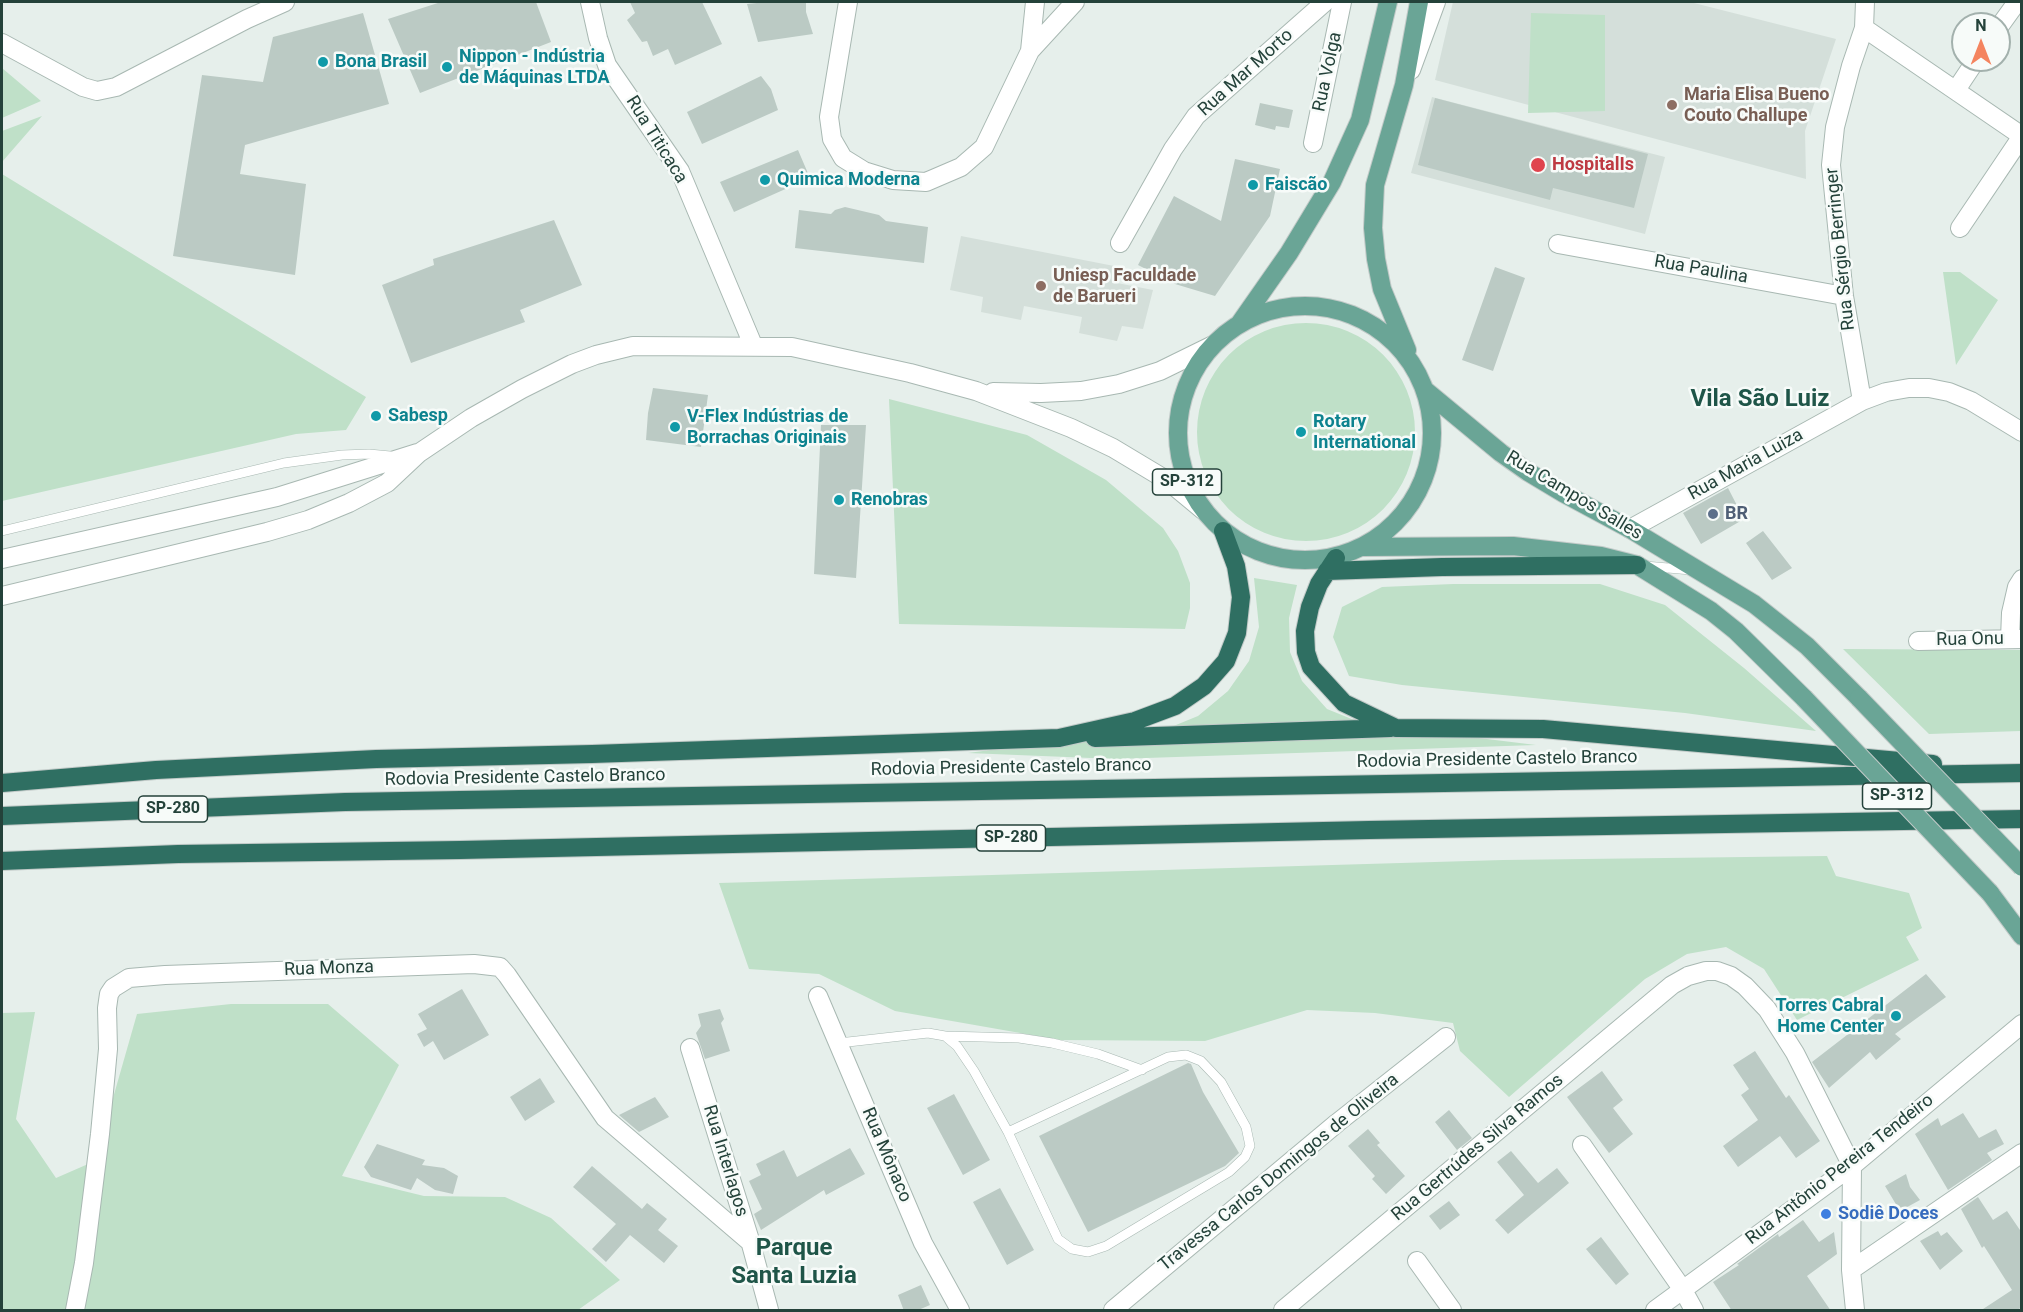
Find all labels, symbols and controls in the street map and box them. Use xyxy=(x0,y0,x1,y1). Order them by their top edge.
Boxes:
north arrow xyxy=(1951,12,2011,72)
text: N xyxy=(1975,16,1987,35)
street label: Rua Mar Morto xyxy=(1194,25,1298,121)
street label: Rua Volga xyxy=(1309,30,1347,114)
place label: Nippon - Indústria de Máquinas LTDA xyxy=(459,46,610,88)
place label: Bona Brasil xyxy=(335,51,427,73)
marker: Bona Brasil xyxy=(316,55,330,69)
marker: Nippon - Indústria de Máquinas LTDA xyxy=(440,60,454,74)
place label: Maria Elisa Bueno Couto Challupe xyxy=(1684,84,1829,127)
street label: Rua Titicaca xyxy=(621,92,691,188)
marker: Maria Elisa Bueno Couto Challupe xyxy=(1665,98,1679,112)
place label: HospitalIs xyxy=(1552,154,1634,176)
marker: HospitalIs xyxy=(1529,156,1547,174)
street label: Rua Sérgio Berringer xyxy=(1822,166,1860,332)
place label: Quimica Moderna xyxy=(777,169,920,191)
marker: Quimica Moderna xyxy=(758,173,772,187)
place label: Faiscão xyxy=(1265,174,1327,196)
marker: Faiscão xyxy=(1246,178,1260,192)
street label: Rua Paulina xyxy=(1652,251,1750,289)
place label: Uniesp Faculdade de Barueri xyxy=(1053,265,1196,308)
marker: Uniesp Faculdade de Barueri xyxy=(1034,279,1048,293)
district label: Vila São Luiz xyxy=(1690,386,1830,414)
place label: Sabesp xyxy=(388,405,448,427)
place label: V-Flex Indústrias de Borrachas Originais xyxy=(687,406,848,448)
marker: Sabesp xyxy=(369,409,383,423)
place label: Rotary International xyxy=(1313,411,1416,454)
marker: V-Flex Indústrias de Borrachas Originais xyxy=(668,420,682,434)
marker: Rotary International xyxy=(1294,425,1308,439)
street label: Rua Maria Luiza xyxy=(1685,425,1807,505)
street label: Rua Campos Salles xyxy=(1502,447,1646,545)
road number: SP-312 xyxy=(1152,469,1222,495)
place label: Renobras xyxy=(851,489,928,511)
marker: Renobras xyxy=(832,493,846,507)
place label: BR xyxy=(1725,503,1748,525)
marker: BR xyxy=(1706,507,1720,521)
street label: Rua Onu xyxy=(1936,629,2004,651)
street label: Rodovia Presidente Castelo Branco xyxy=(1356,747,1638,773)
street label: Rodovia Presidente Castelo Branco xyxy=(870,755,1152,781)
street label: Rodovia Presidente Castelo Branco xyxy=(384,765,666,791)
road number: SP-312 xyxy=(1862,783,1932,809)
road number: SP-280 xyxy=(138,796,207,822)
road number: SP-280 xyxy=(976,825,1046,851)
street label: Rua Monza xyxy=(284,957,374,981)
place label: Torres Cabral Home Center xyxy=(1776,995,1884,1038)
marker: Torres Cabral Home Center xyxy=(1889,1009,1903,1023)
street label: Travessa Carlos Domingos de Oliveira xyxy=(1155,1070,1403,1276)
street label: Rua Gertrúdes Silva Ramos xyxy=(1388,1070,1568,1226)
street label: Rua Antônio Pereira Tendeiro xyxy=(1742,1090,1938,1250)
street label: Rua Interlagos xyxy=(698,1103,752,1219)
street label: Rua Mônaco xyxy=(856,1104,916,1206)
place label: Sodiê Doces xyxy=(1838,1203,1939,1225)
marker: Sodiê Doces xyxy=(1819,1207,1833,1221)
district label: Parque Santa Luzia xyxy=(731,1235,857,1291)

